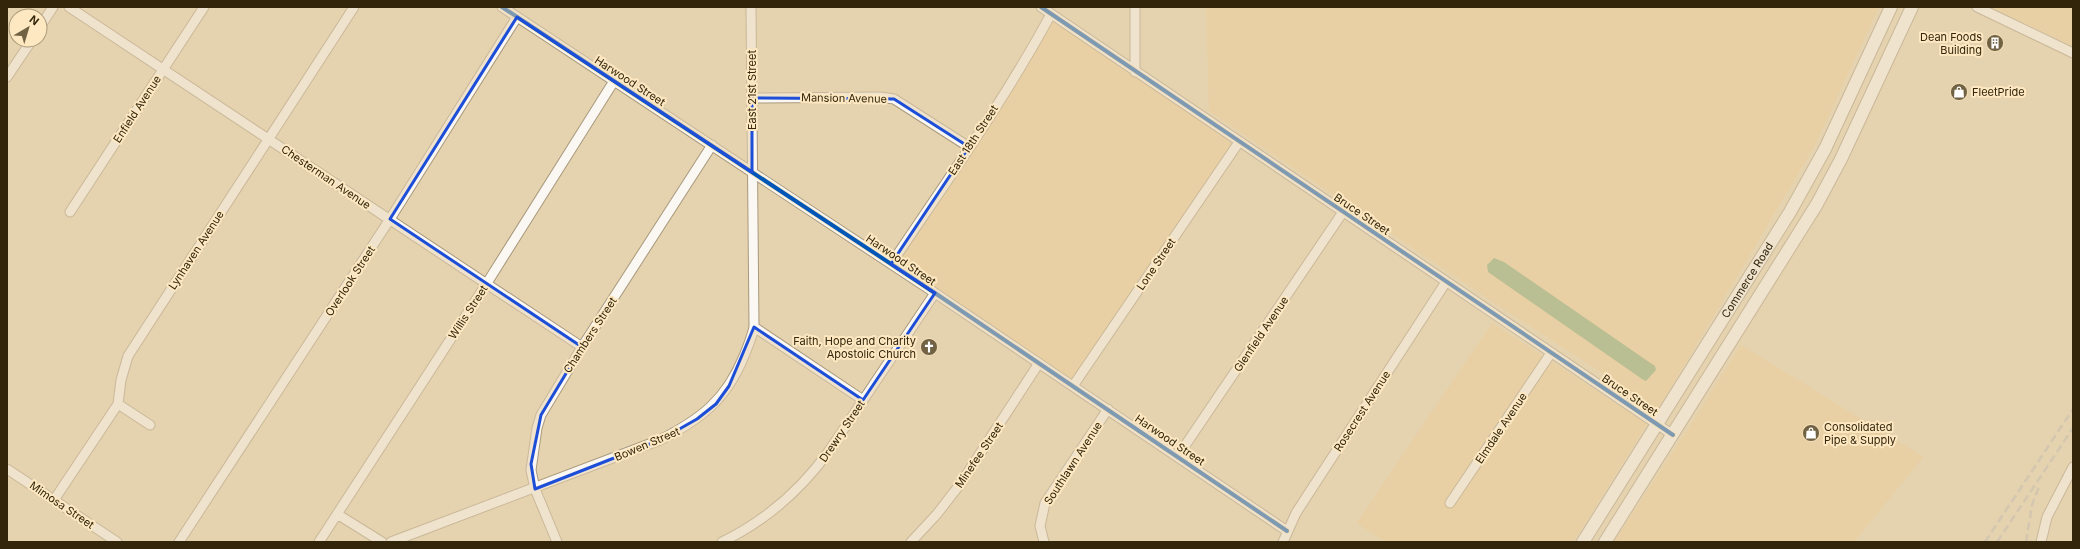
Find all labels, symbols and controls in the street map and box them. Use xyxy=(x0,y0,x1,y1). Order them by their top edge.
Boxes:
north arrow xyxy=(8,8,48,48)
text: N xyxy=(27,12,42,28)
place label: Dean Foods Building xyxy=(1920,30,1982,57)
building icon: Dean Foods Building xyxy=(1985,33,2005,53)
street label: East 21st Street xyxy=(745,50,759,130)
street label: Harwood Street xyxy=(592,53,668,109)
street label: Enfield Avenue xyxy=(110,73,164,145)
shop icon: FleetPride xyxy=(1949,82,1969,102)
place label: FleetPride xyxy=(1972,85,2025,99)
street label: Mansion Avenue xyxy=(801,90,887,106)
street label: East 18th Street xyxy=(945,102,1001,178)
street label: Chesterman Avenue xyxy=(279,142,373,212)
street label: Bruce Street xyxy=(1331,190,1393,238)
street label: Lynhaven Avenue xyxy=(165,208,227,292)
street label: Harwood Street xyxy=(863,231,939,289)
street label: Lone Street xyxy=(1133,235,1179,293)
street label: Commerce Road xyxy=(1718,240,1776,321)
street label: Overlook Street xyxy=(322,243,378,319)
street label: Willis Street xyxy=(445,282,491,342)
street label: Chambers Street xyxy=(560,294,620,376)
street label: Glenfield Avenue xyxy=(1231,294,1291,374)
place label: Faith, Hope and Charity Apostolic Church xyxy=(793,334,916,361)
church icon: Faith, Hope and Charity Apostolic Church xyxy=(919,337,939,357)
street label: Rosecrest Avenue xyxy=(1331,368,1393,454)
street label: Bruce Street xyxy=(1599,371,1661,419)
street label: Elmdale Avenue xyxy=(1472,390,1530,466)
street label: Drewry Street xyxy=(816,397,868,465)
street label: Harwood Street xyxy=(1132,411,1208,469)
street label: Minefee Street xyxy=(952,419,1006,491)
street label: Southlawn Avenue xyxy=(1041,419,1105,507)
place label: Consolidated Pipe & Supply xyxy=(1824,420,1896,447)
shop icon: Consolidated Pipe & Supply xyxy=(1801,423,1821,443)
street label: Bowen Street xyxy=(612,424,682,464)
street label: Mimosa Street xyxy=(27,478,97,532)

